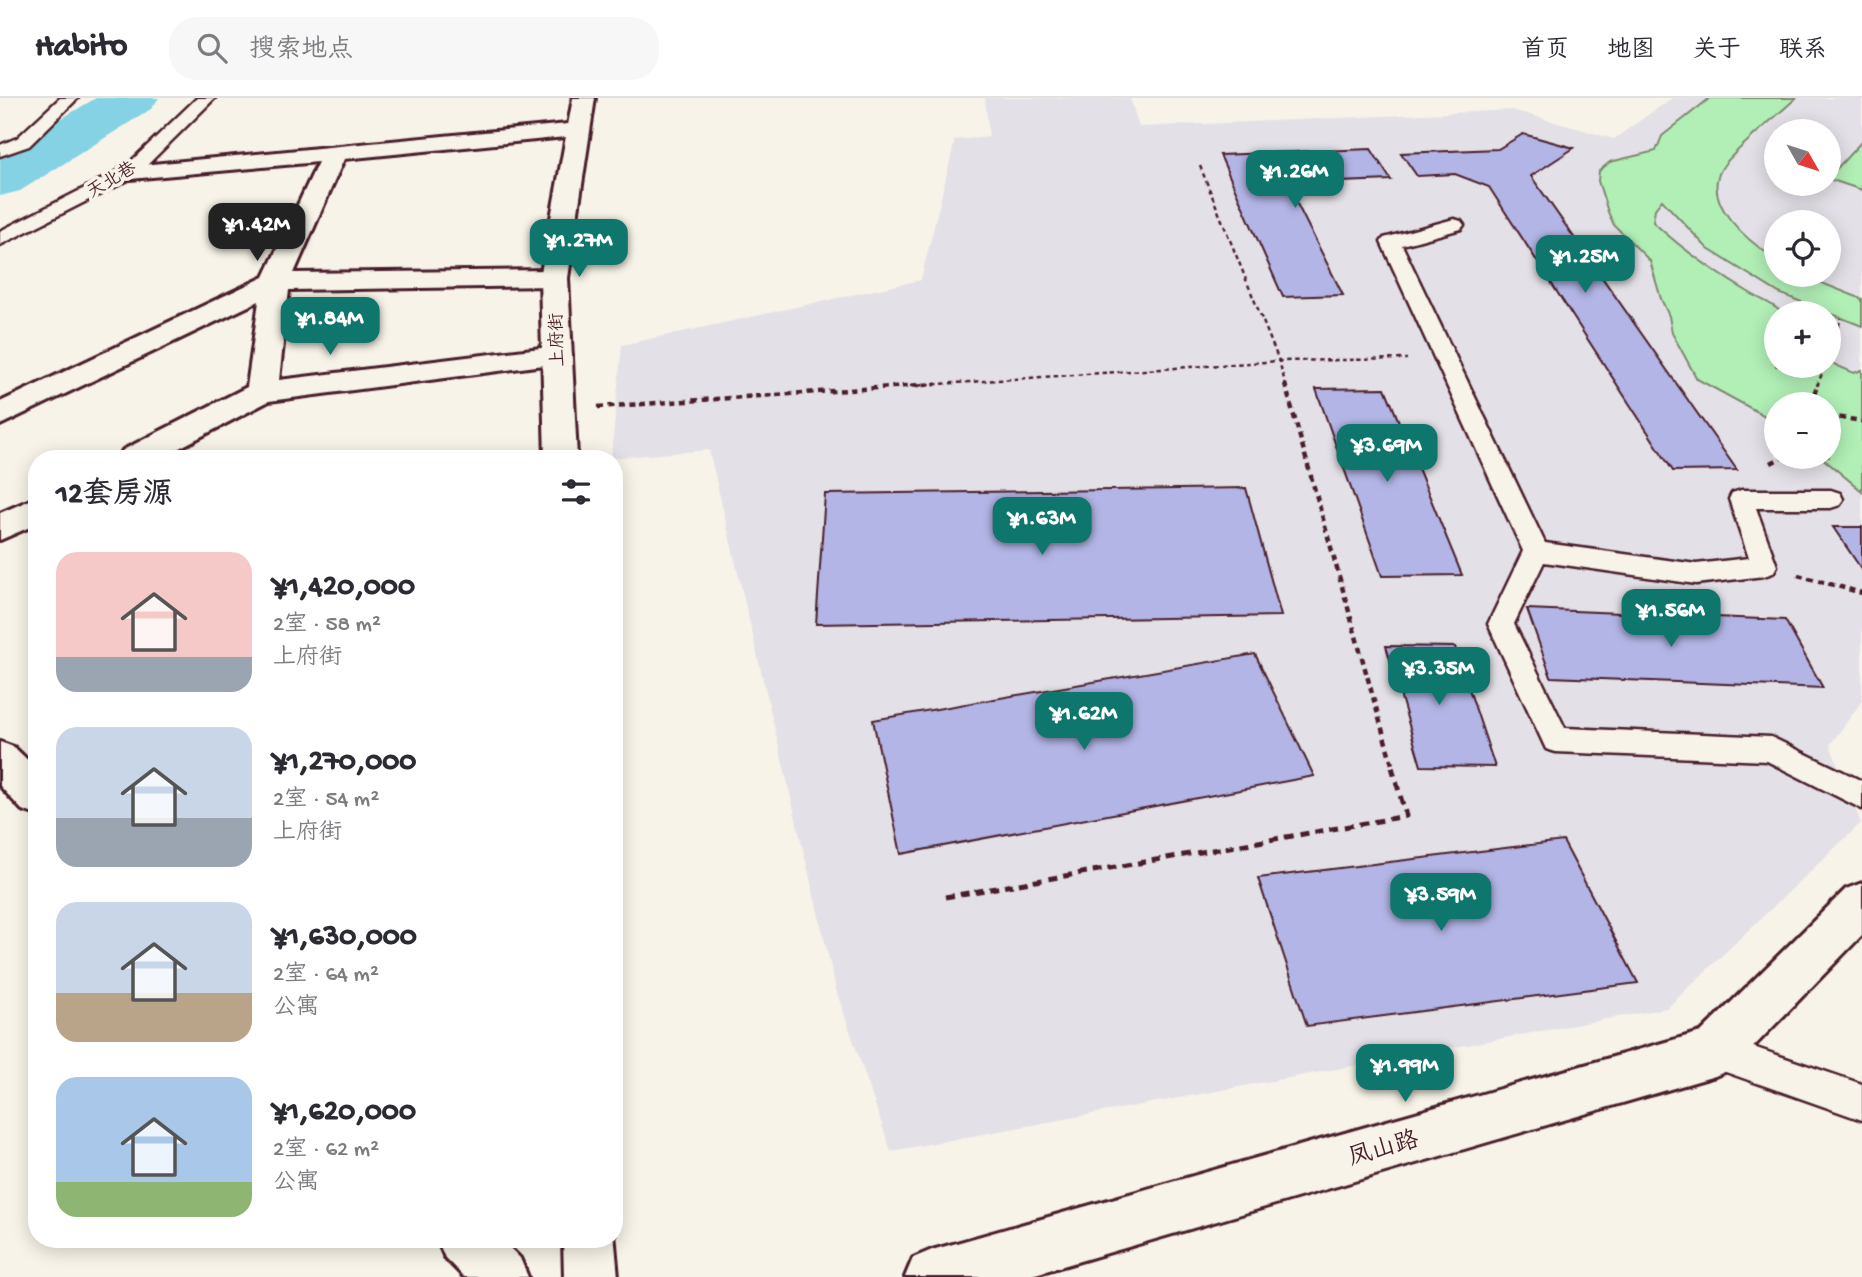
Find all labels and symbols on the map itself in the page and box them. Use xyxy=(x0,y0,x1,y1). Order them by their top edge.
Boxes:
north arrow xyxy=(1764,119,1841,196)
pin: ¥1.26M xyxy=(1238,150,1352,210)
street label: 天北巷 xyxy=(83,157,141,204)
pin: ¥1.42M xyxy=(200,204,314,263)
pin: ¥1.27M xyxy=(522,220,636,279)
pin: ¥1.25M xyxy=(1528,236,1642,295)
pin: ¥1.84M xyxy=(273,298,387,357)
street label: 上府街 xyxy=(546,313,570,367)
pin: ¥3.69M xyxy=(1330,424,1444,484)
pin: ¥1.63M xyxy=(985,498,1099,557)
pin: ¥1.56M xyxy=(1614,589,1728,649)
pin: ¥3.35M xyxy=(1382,648,1496,707)
pin: ¥1.62M xyxy=(1027,692,1141,752)
pin: ¥3.59M xyxy=(1384,874,1498,933)
pin: ¥1.99M xyxy=(1348,1044,1462,1104)
street label: 凤山路 xyxy=(1345,1125,1423,1174)

